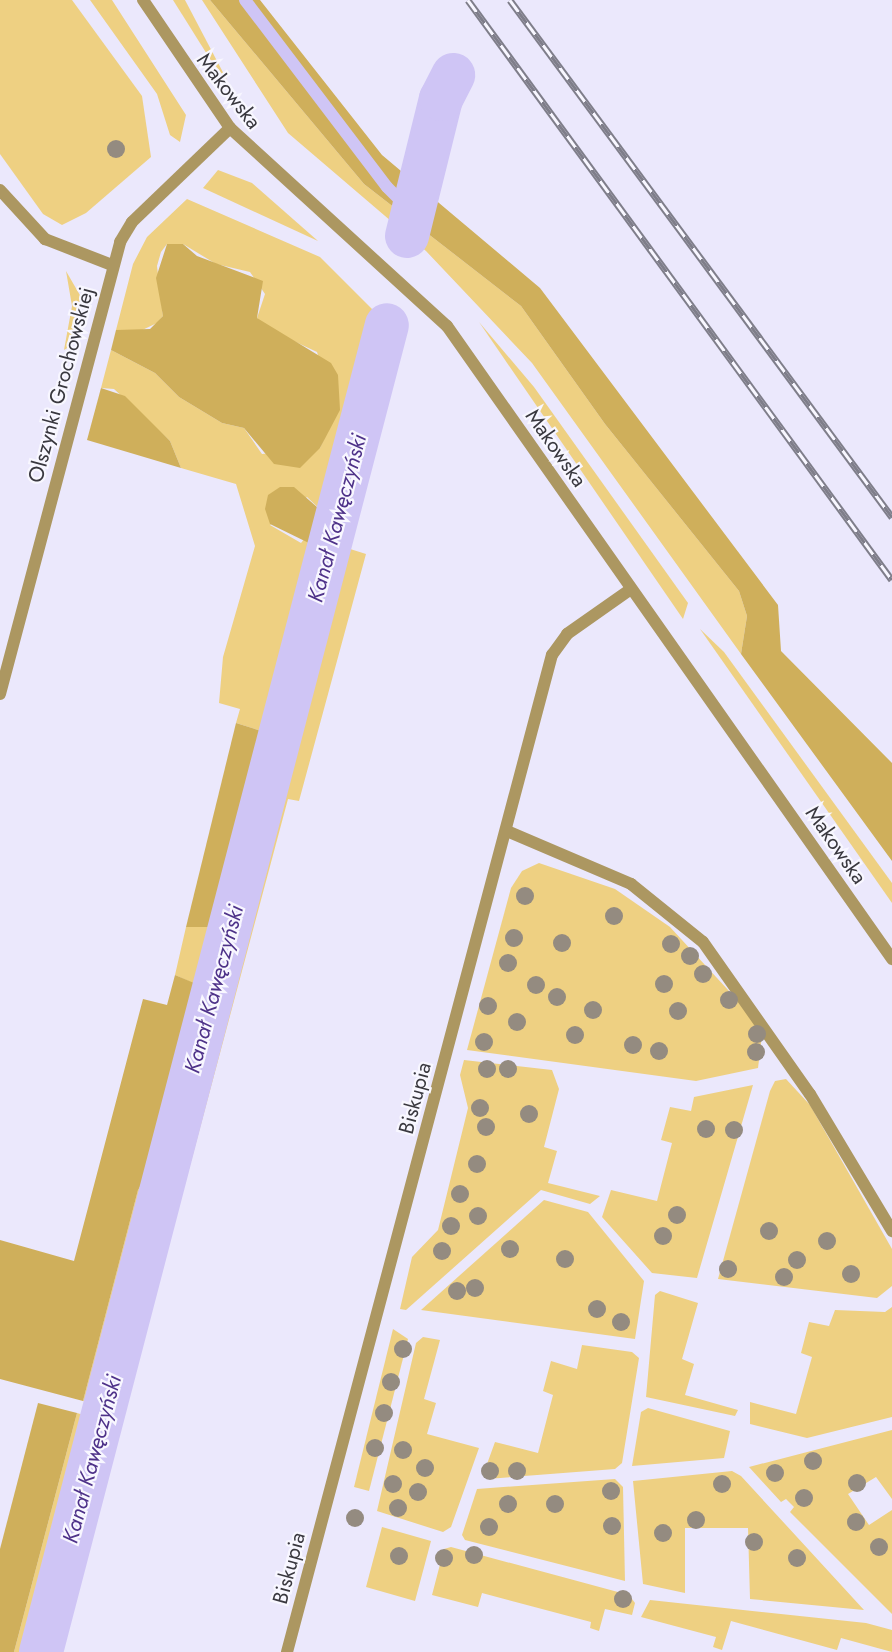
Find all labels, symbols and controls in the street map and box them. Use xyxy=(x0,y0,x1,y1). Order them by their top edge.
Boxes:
street label: Makowska xyxy=(192,48,266,134)
street label: Olszynki Grochowskiej xyxy=(23,284,99,486)
street label: Makowska xyxy=(520,404,592,492)
water label: Kanał Kawęczyński xyxy=(302,431,372,605)
street label: Makowska xyxy=(800,801,872,889)
water label: Kanał Kawęczyński xyxy=(179,902,249,1076)
street label: Biskupia xyxy=(393,1059,437,1137)
water label: Kanał Kawęczyński xyxy=(57,1372,127,1546)
street label: Biskupia xyxy=(267,1529,311,1607)

